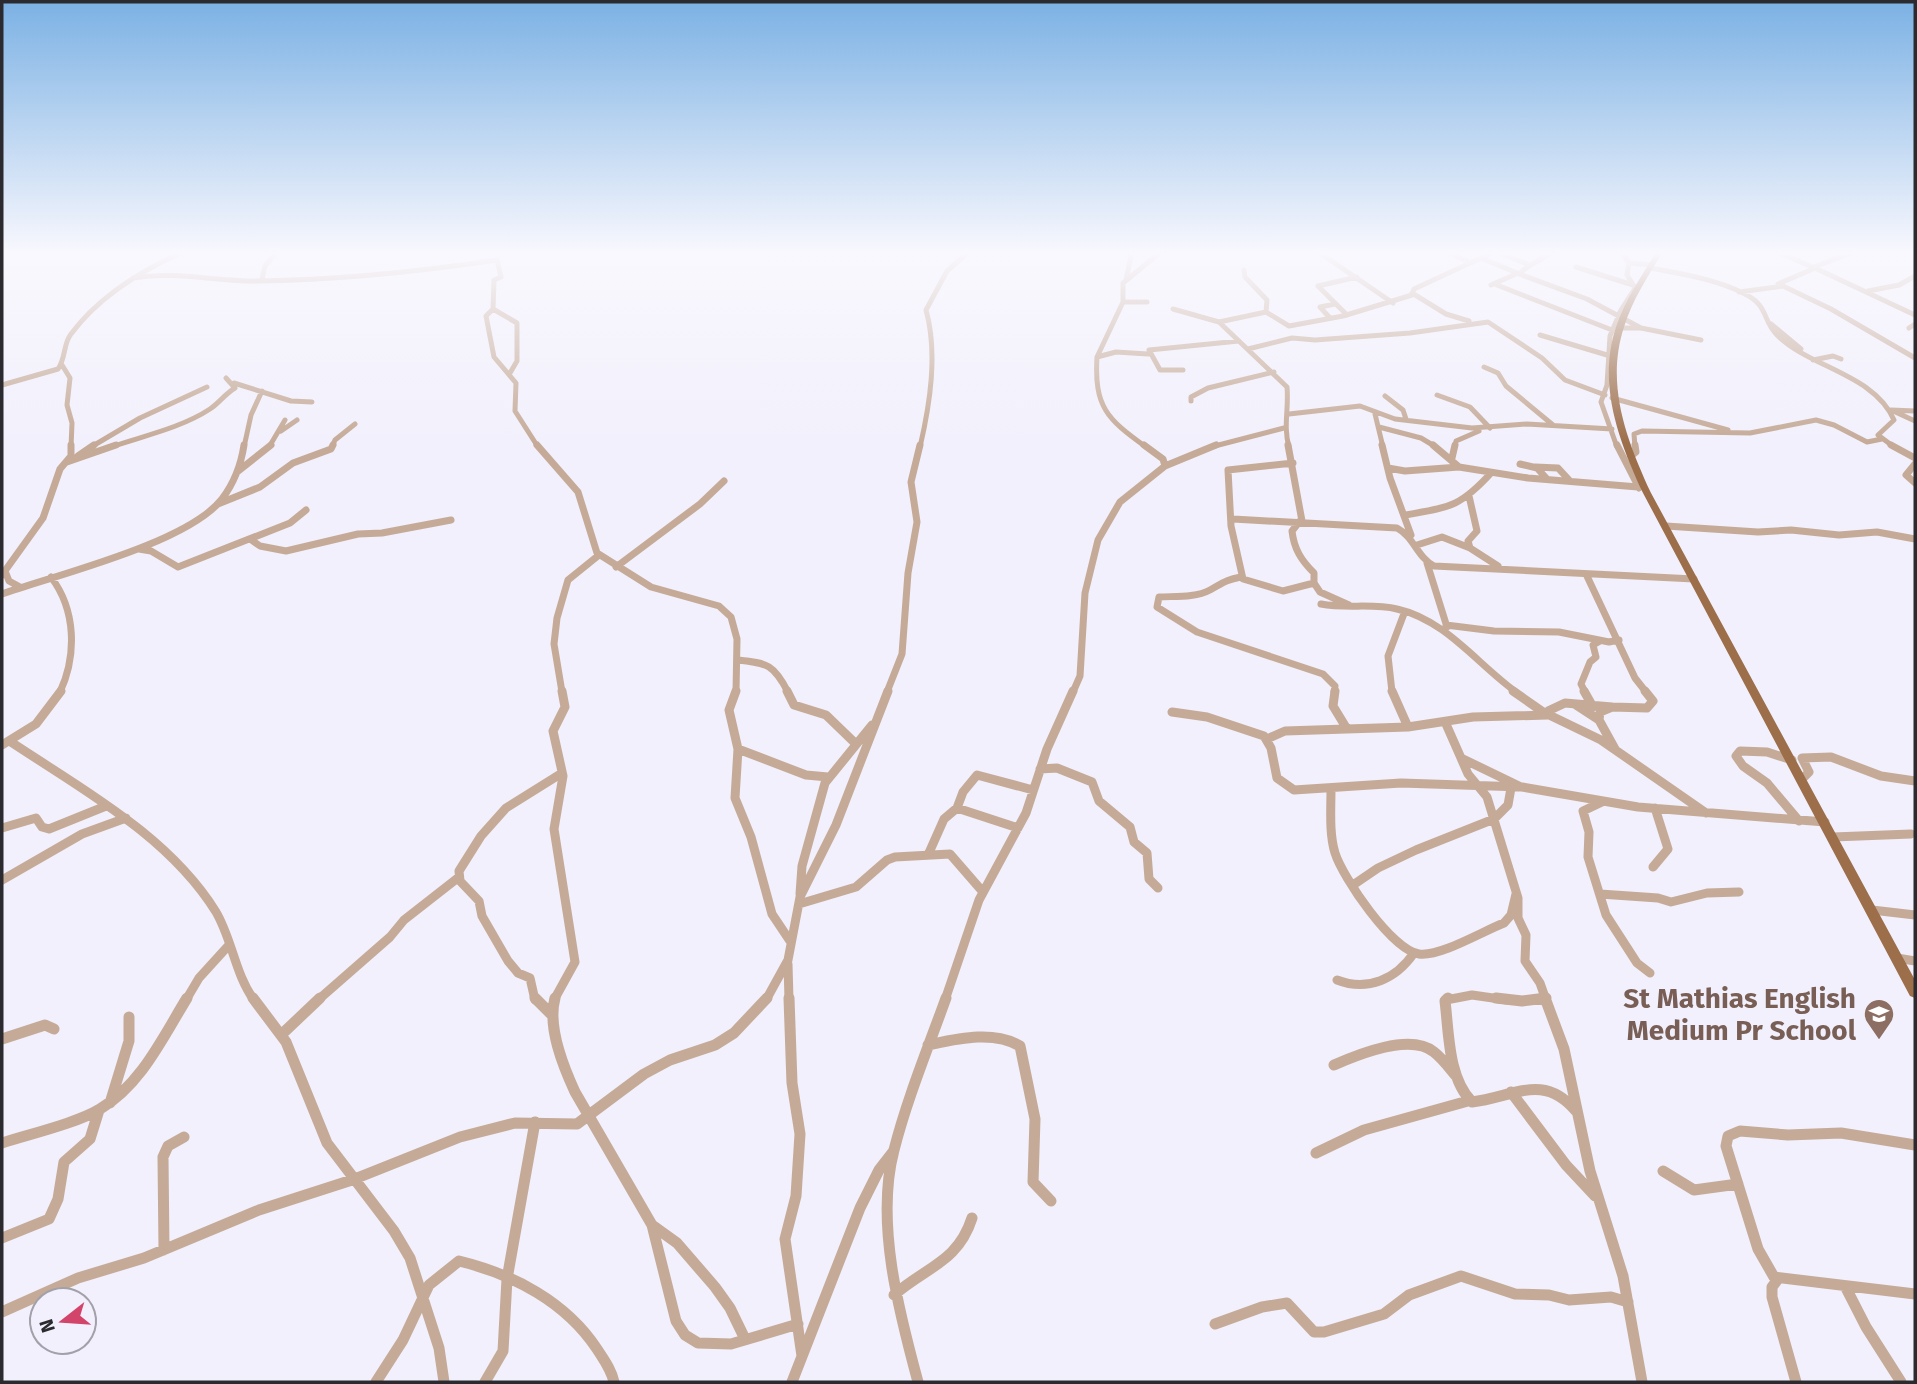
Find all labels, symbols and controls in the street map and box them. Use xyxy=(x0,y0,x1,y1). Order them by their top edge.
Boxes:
place label: St Mathias English Medium Pr School xyxy=(1623,982,1857,1047)
school or university icon: St Mathias English Medium Pr School xyxy=(1862,997,1896,1041)
north arrow xyxy=(28,1286,98,1356)
text: N xyxy=(34,1316,60,1335)

